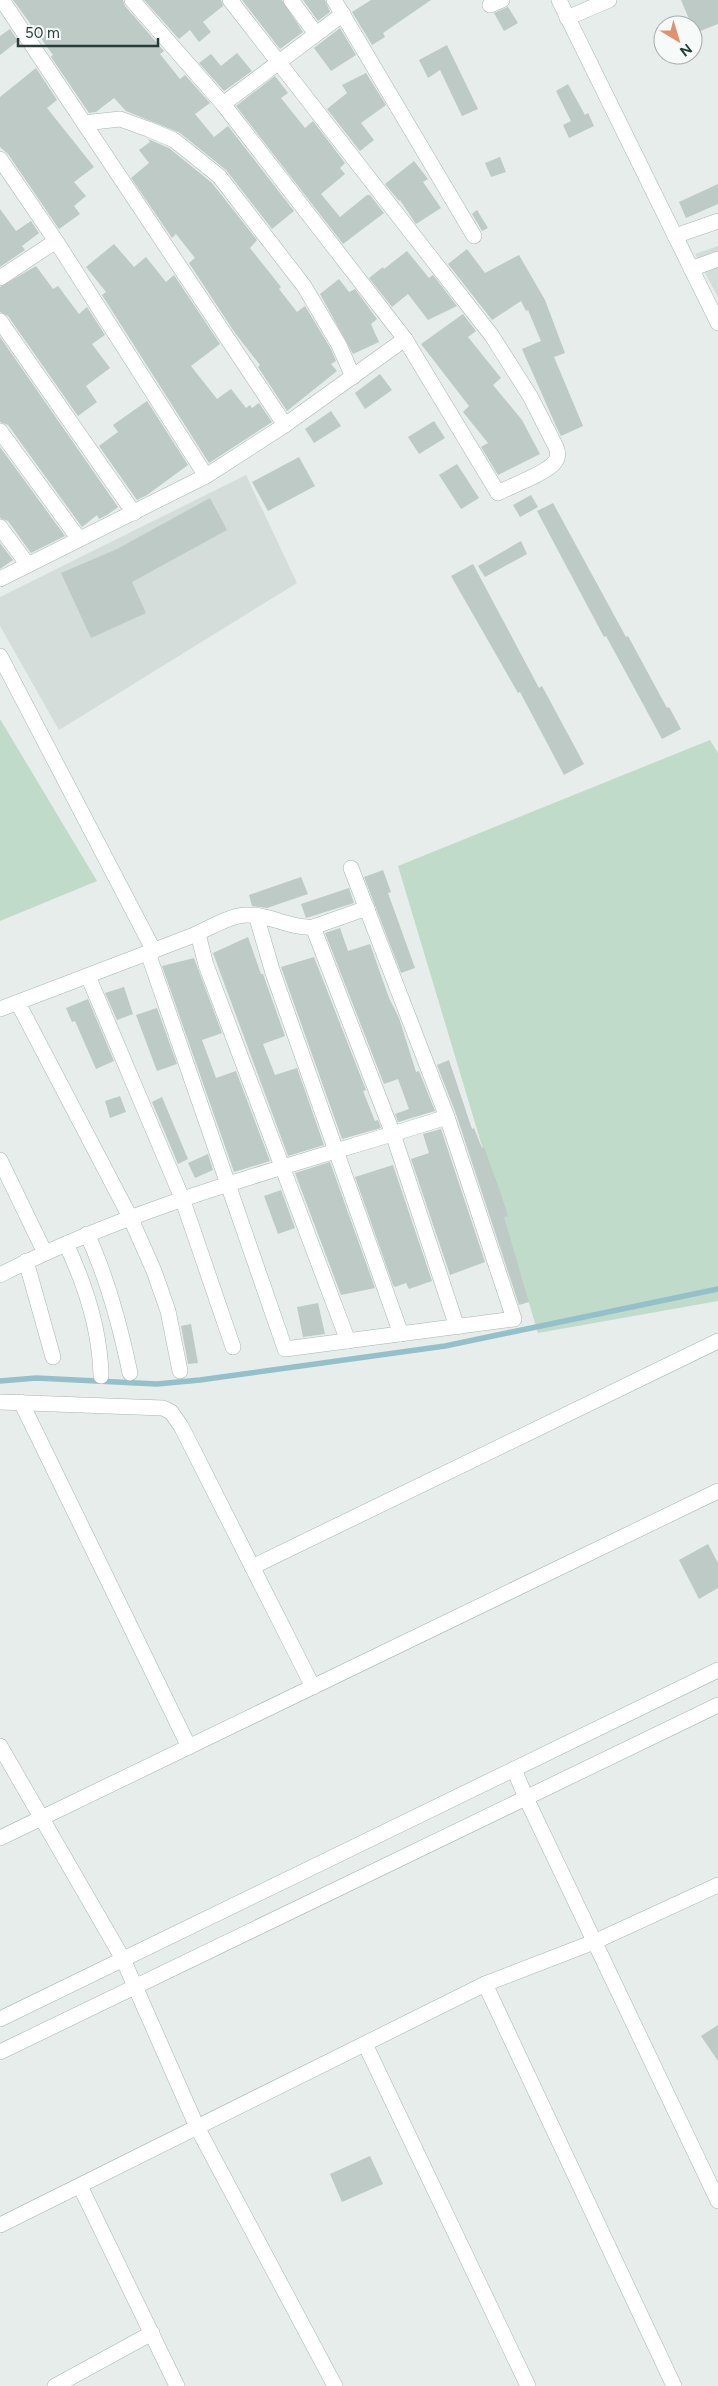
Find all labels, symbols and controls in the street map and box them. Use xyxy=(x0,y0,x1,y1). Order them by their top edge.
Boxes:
scale bar xyxy=(18,15,158,47)
north arrow xyxy=(653,15,703,65)
text: 50 m xyxy=(25,24,60,42)
text: N xyxy=(676,40,695,60)

